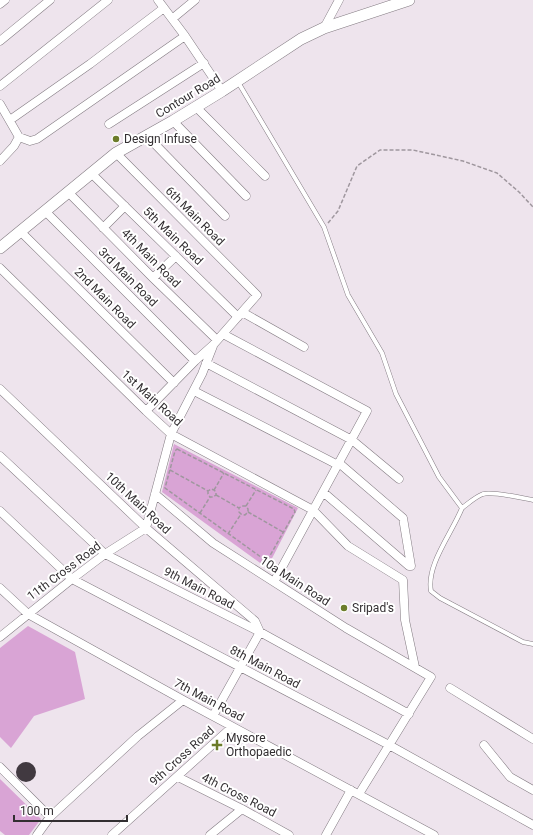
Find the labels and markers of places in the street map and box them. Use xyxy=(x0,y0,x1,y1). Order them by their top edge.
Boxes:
place label: Design Infuse xyxy=(124,132,197,146)
marker: Design Infuse xyxy=(111,134,121,144)
place label: Sripad's xyxy=(352,601,394,615)
marker: Sripad's xyxy=(339,603,349,613)
place label: Mysore Orthopaedic xyxy=(226,731,292,759)
marker: Mysore Orthopaedic xyxy=(211,739,223,751)

